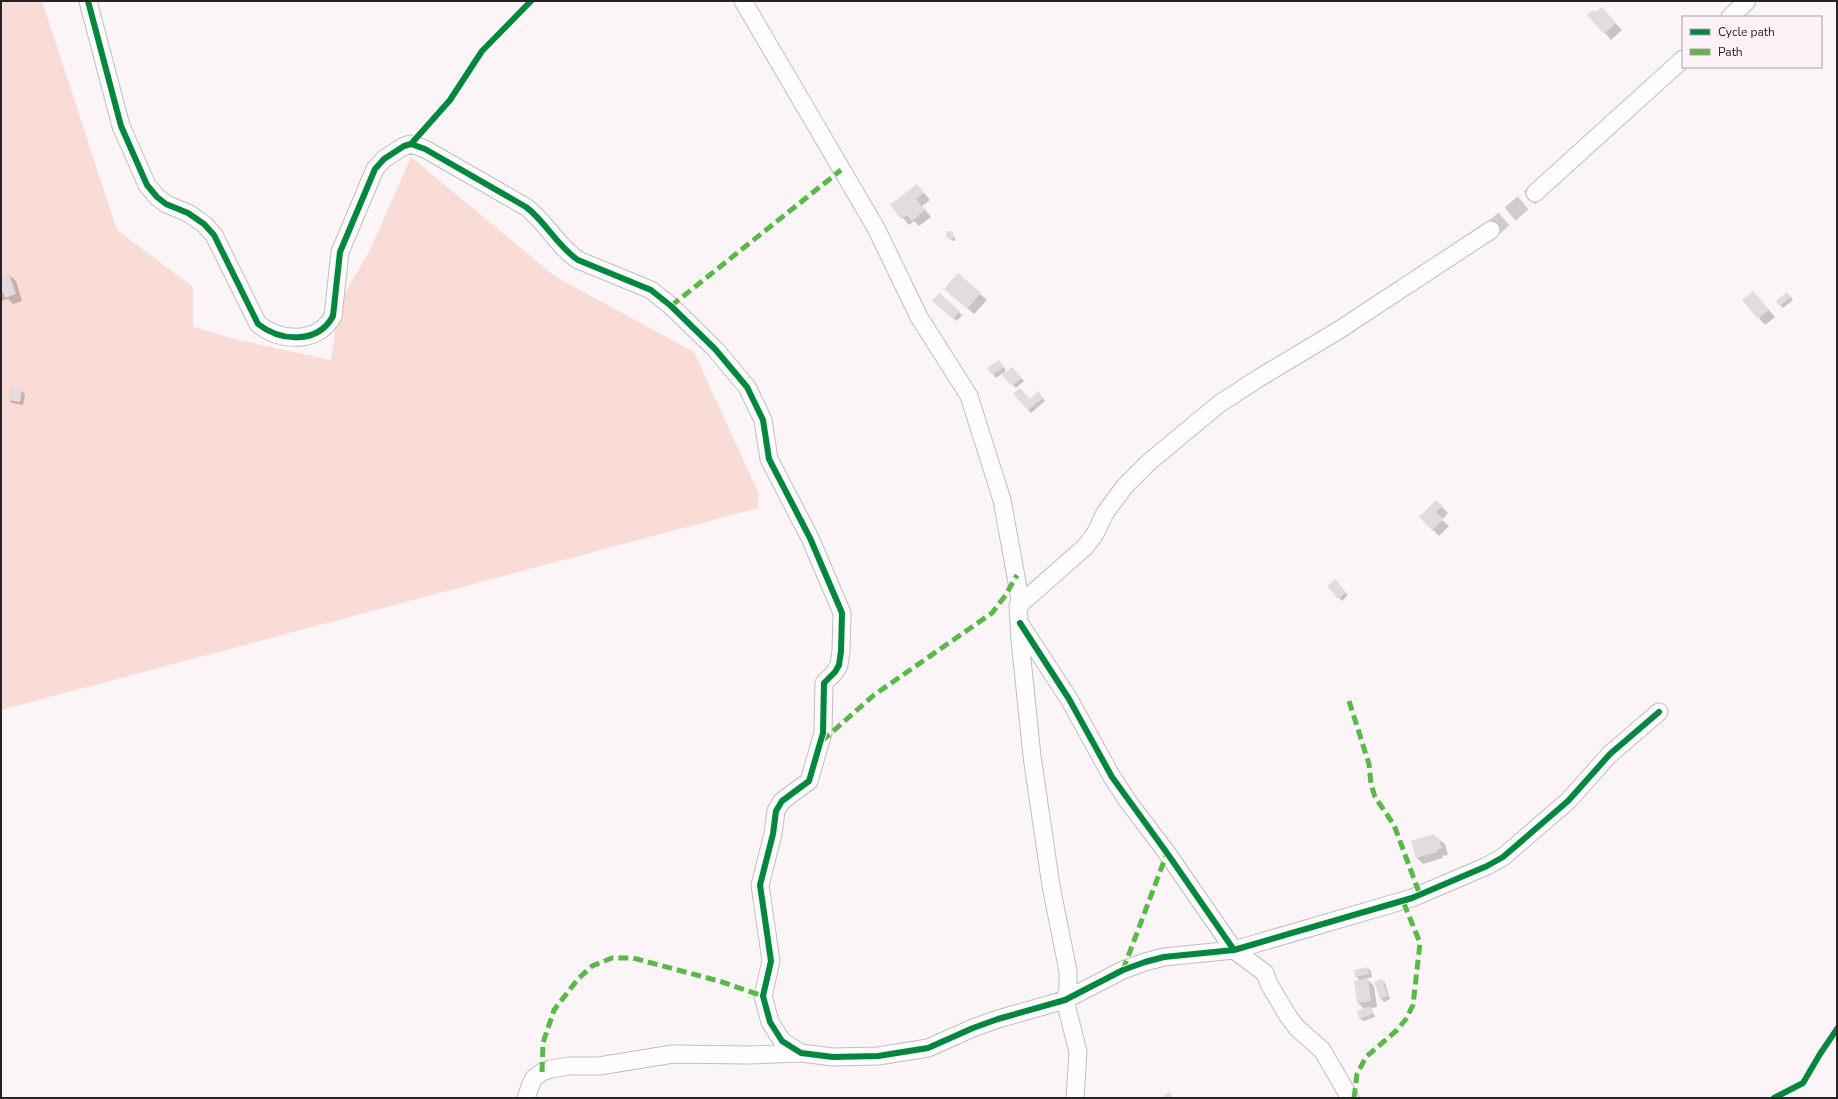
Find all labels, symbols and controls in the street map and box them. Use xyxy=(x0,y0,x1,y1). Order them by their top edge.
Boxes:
legend xyxy=(1682,16,1822,68)
text: Cycle path xyxy=(1718,24,1775,40)
text: Path xyxy=(1718,44,1743,60)

